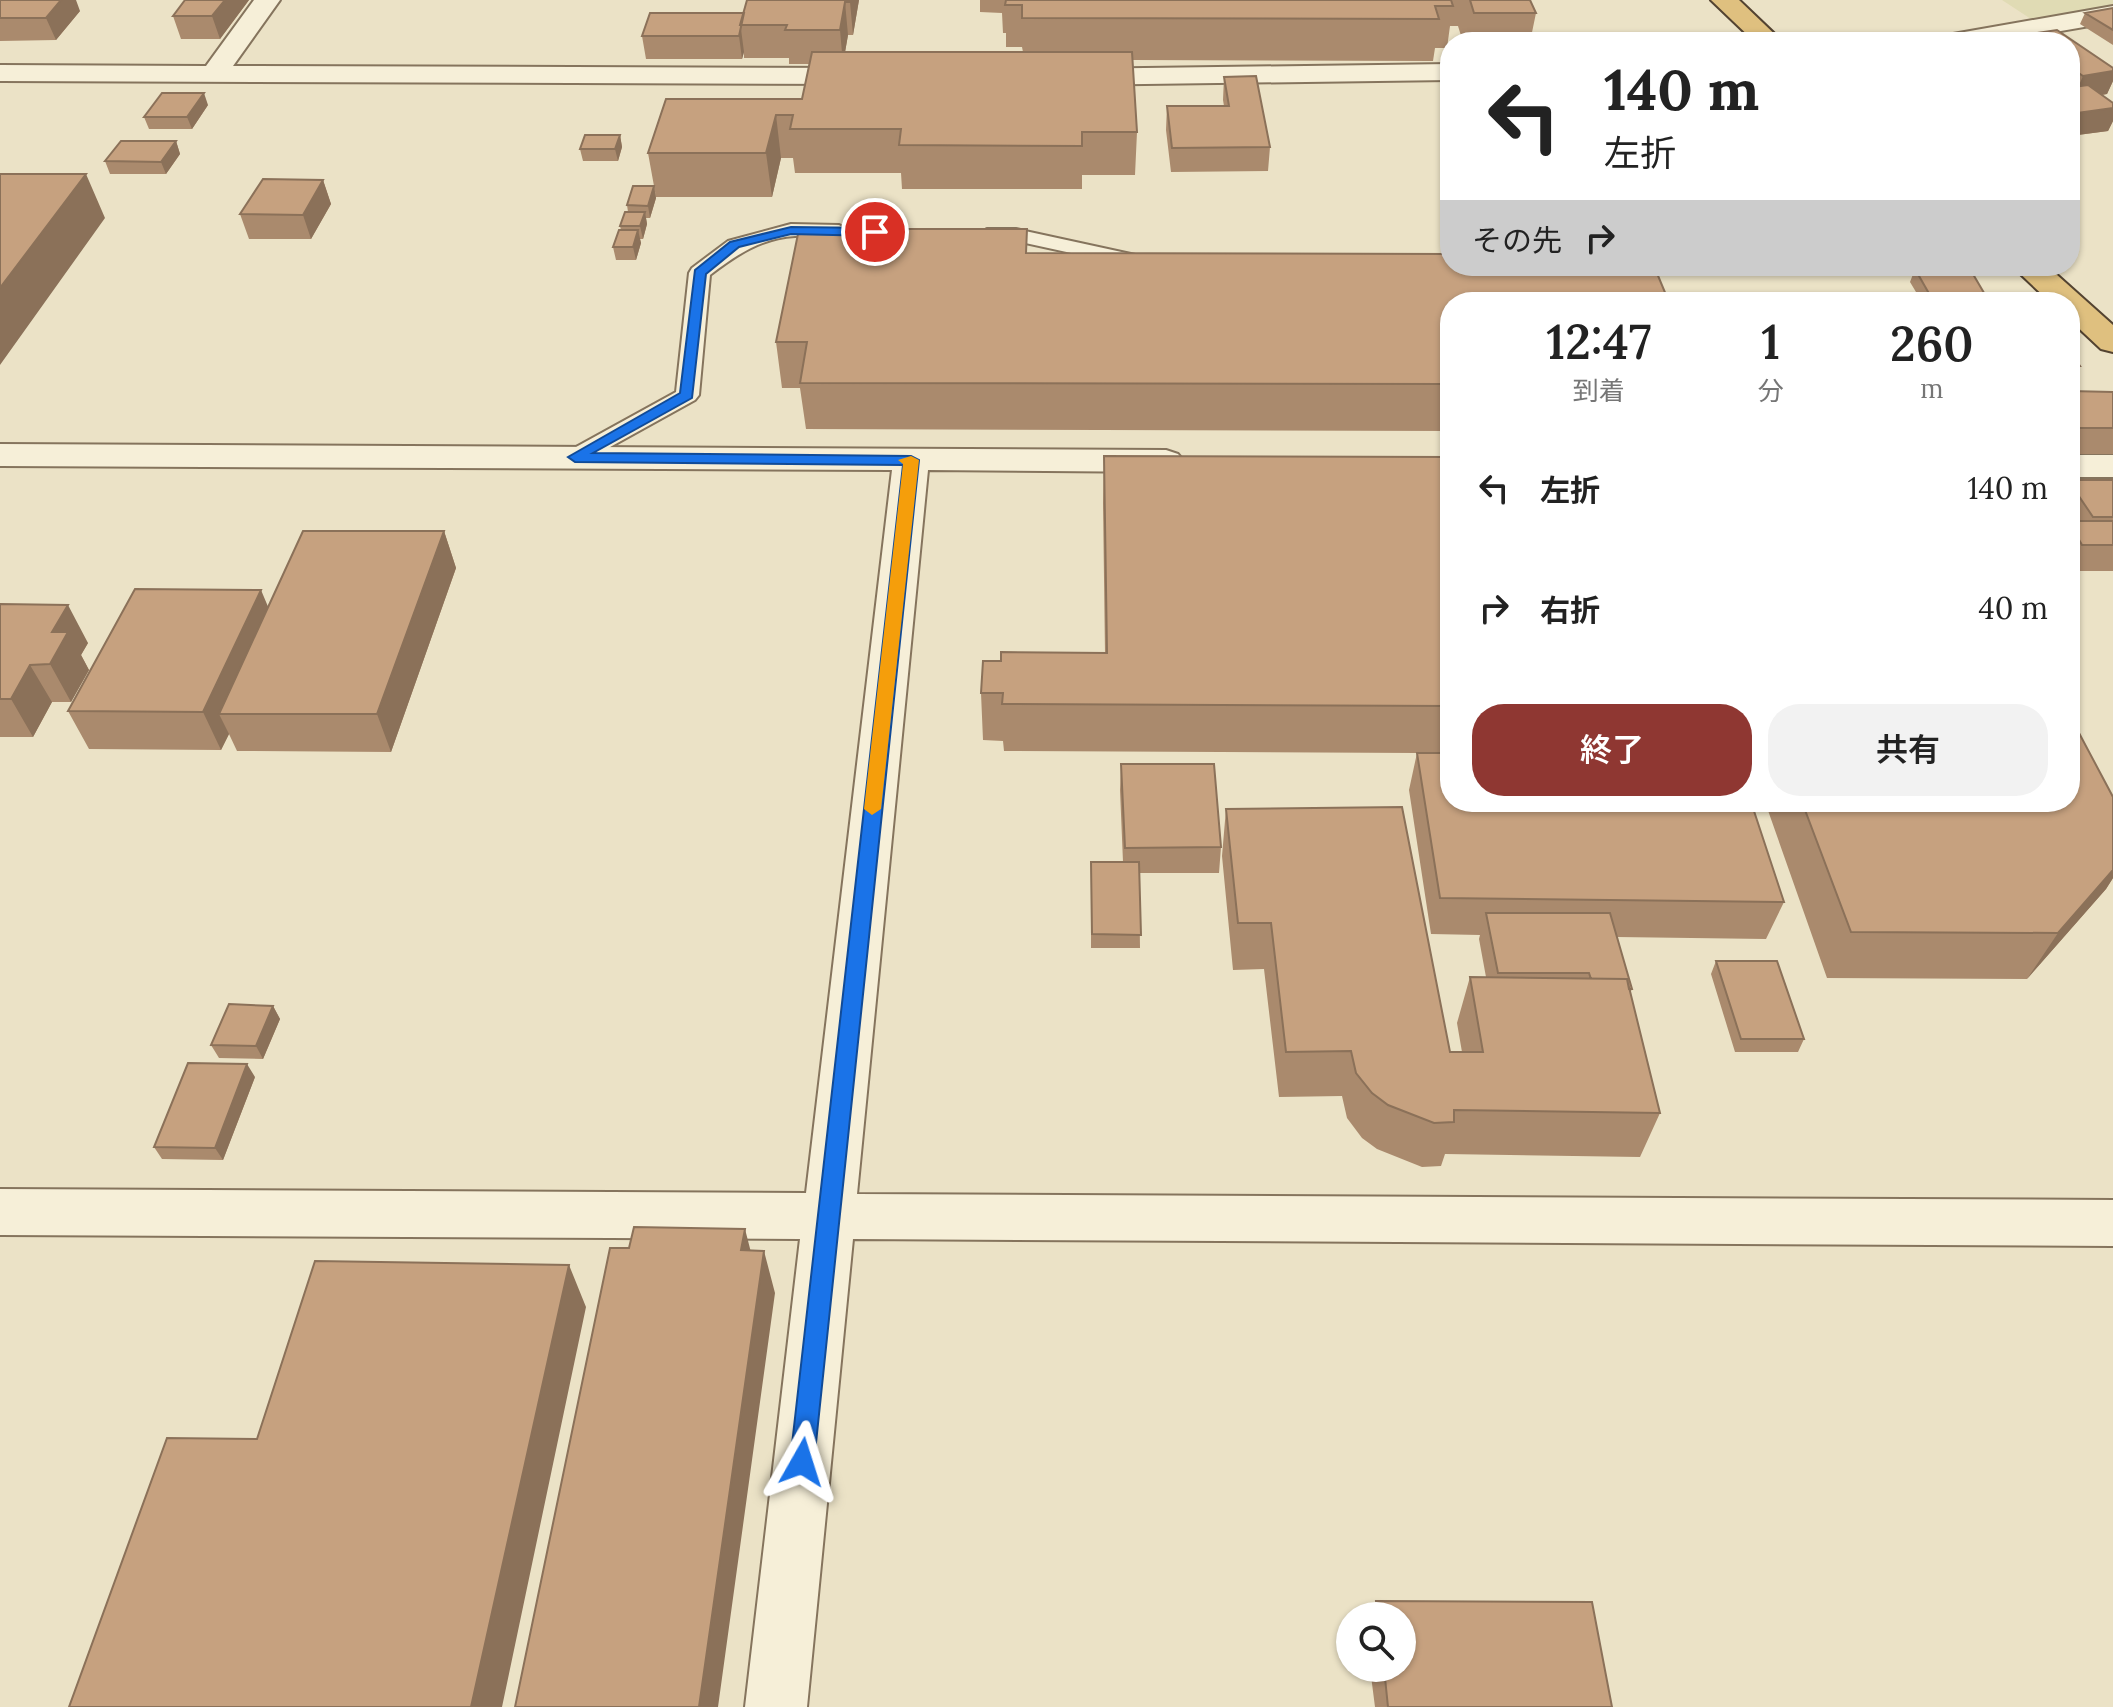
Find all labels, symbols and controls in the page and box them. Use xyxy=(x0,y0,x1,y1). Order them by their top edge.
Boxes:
text: 140 m xyxy=(1604,54,1759,125)
icon: left xyxy=(1472,64,1576,168)
text: 左折 xyxy=(1604,130,1676,176)
pin xyxy=(841,198,909,266)
icon: arrive xyxy=(853,210,897,254)
icon: right xyxy=(1578,216,1622,260)
text: その先 xyxy=(1472,221,1562,259)
text: 12:47 xyxy=(1546,311,1651,372)
text: 1 xyxy=(1761,311,1780,372)
text: 260 xyxy=(1890,313,1974,374)
text: m xyxy=(1920,372,1943,405)
text: 到着 xyxy=(1573,374,1625,407)
text: 分 xyxy=(1758,374,1784,407)
icon: left xyxy=(1472,466,1516,510)
text: 140 m xyxy=(1967,469,2048,507)
text: 左折 xyxy=(1540,471,1600,509)
icon: right xyxy=(1472,586,1516,630)
text: 40 m xyxy=(1978,589,2048,627)
text: 右折 xyxy=(1540,591,1600,629)
button: 終了 xyxy=(1472,704,1752,796)
button: 共有 xyxy=(1768,704,2048,796)
position arrow xyxy=(760,1420,844,1504)
map controls xyxy=(1336,1602,1416,1682)
button: search xyxy=(1336,1602,1416,1682)

